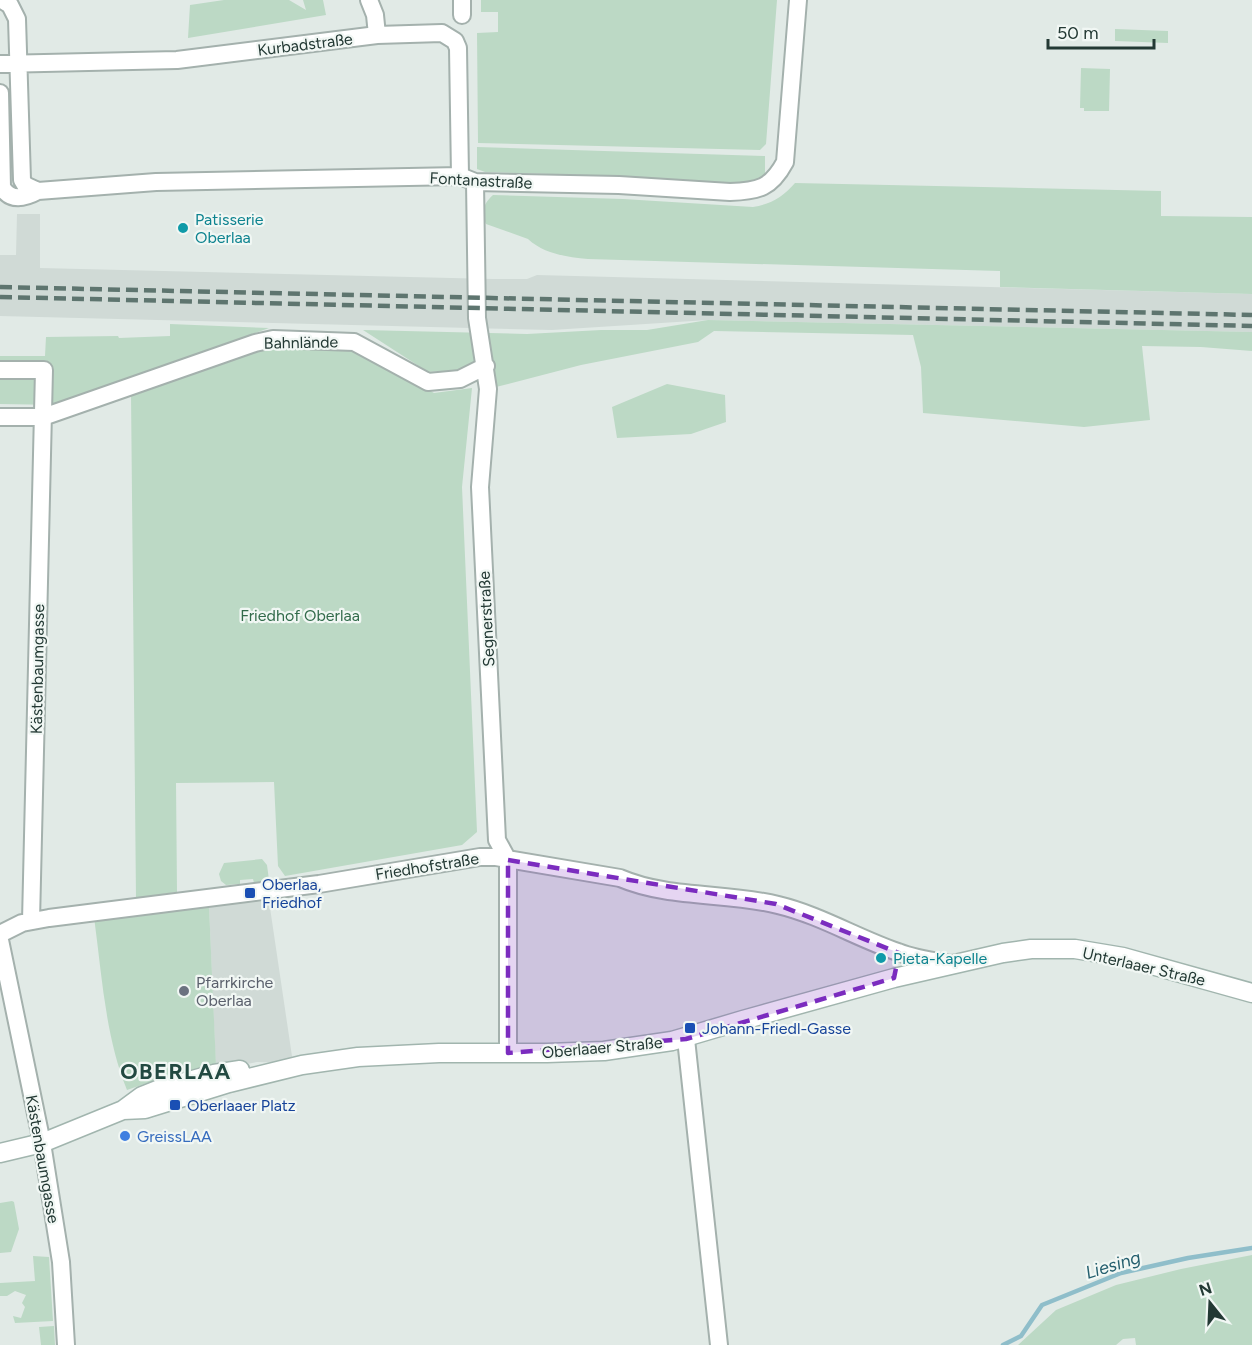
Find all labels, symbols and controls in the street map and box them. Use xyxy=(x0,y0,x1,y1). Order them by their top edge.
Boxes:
scale bar xyxy=(1048,12,1154,50)
text: 50 m xyxy=(1057,22,1099,44)
street label: Kurbadstraße xyxy=(256,29,354,60)
street label: Fontanastraße xyxy=(429,168,533,193)
place label: Patisserie Oberlaa xyxy=(195,210,264,247)
marker: Patisserie Oberlaa xyxy=(176,221,190,235)
street label: Bahnlände xyxy=(264,332,339,353)
street label: Segnerstraße xyxy=(474,570,498,667)
street label: Kästenbaumgasse xyxy=(27,603,48,734)
park label: Friedhof Oberlaa xyxy=(240,606,360,625)
street label: Friedhofstraße xyxy=(374,849,481,884)
place label: Oberlaa, Friedhof xyxy=(262,875,322,912)
marker: Oberlaa, Friedhof xyxy=(243,886,257,900)
street label: Unterlaaer Straße xyxy=(1081,943,1207,990)
place label: Pieta-Kapelle xyxy=(893,949,988,968)
marker: Pieta-Kapelle xyxy=(874,951,888,965)
place label: Pfarrkirche Oberlaa xyxy=(196,973,274,1010)
marker: Pfarrkirche Oberlaa xyxy=(177,984,191,998)
place label: Johann-Friedl-Gasse xyxy=(702,1019,851,1038)
marker: Johann-Friedl-Gasse xyxy=(683,1021,697,1035)
street label: Oberlaaer Straße xyxy=(541,1033,663,1062)
district label: OBERLAA xyxy=(120,1058,232,1085)
street label: Kästenbaumgasse xyxy=(22,1093,63,1225)
place label: Oberlaaer Platz xyxy=(187,1096,296,1115)
marker: Oberlaaer Platz xyxy=(168,1098,182,1112)
place label: GreissLAA xyxy=(137,1127,212,1146)
marker: GreissLAA xyxy=(118,1129,132,1143)
water label: Liesing xyxy=(1083,1246,1144,1284)
north arrow xyxy=(1180,1273,1240,1333)
text: N xyxy=(1197,1278,1214,1300)

